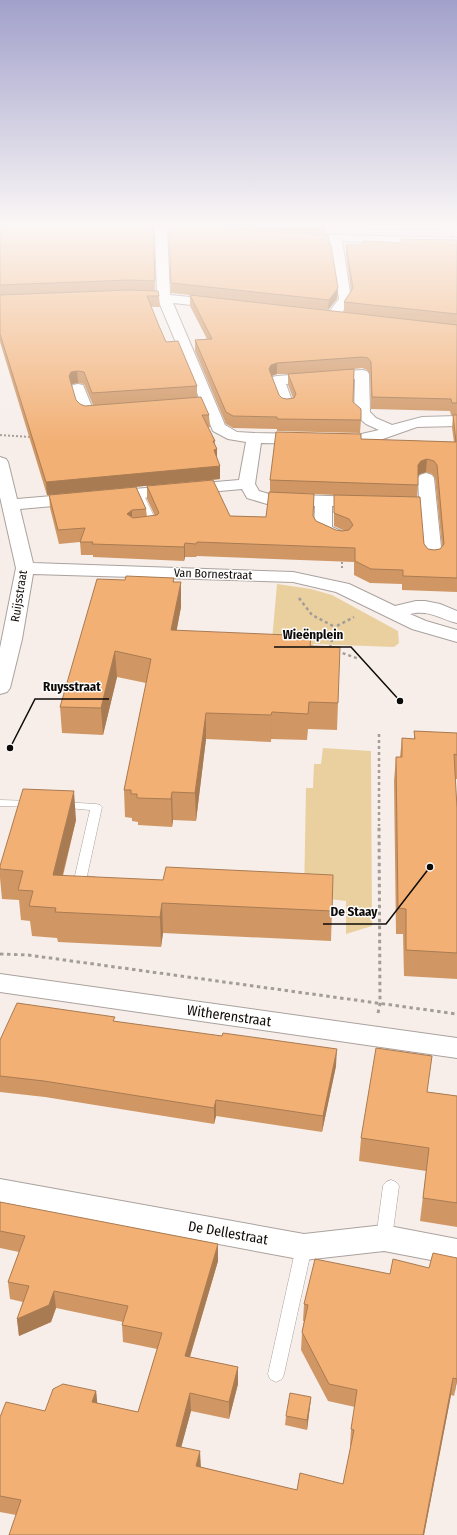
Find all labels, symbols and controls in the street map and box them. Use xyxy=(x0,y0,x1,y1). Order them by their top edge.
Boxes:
street label: Van Bornestraat xyxy=(174,566,253,582)
street label: Ruijsstraat xyxy=(8,569,30,623)
callout: Wieënplein xyxy=(274,622,351,647)
text: Wieënplein xyxy=(283,627,344,642)
callout: Ruysstraat xyxy=(35,674,109,699)
text: Ruysstraat xyxy=(43,679,101,694)
callout: De Staay xyxy=(323,899,386,924)
text: De Staay xyxy=(330,904,378,919)
street label: Witherenstraat xyxy=(186,1002,273,1030)
street label: De Dellestraat xyxy=(187,1218,270,1248)

